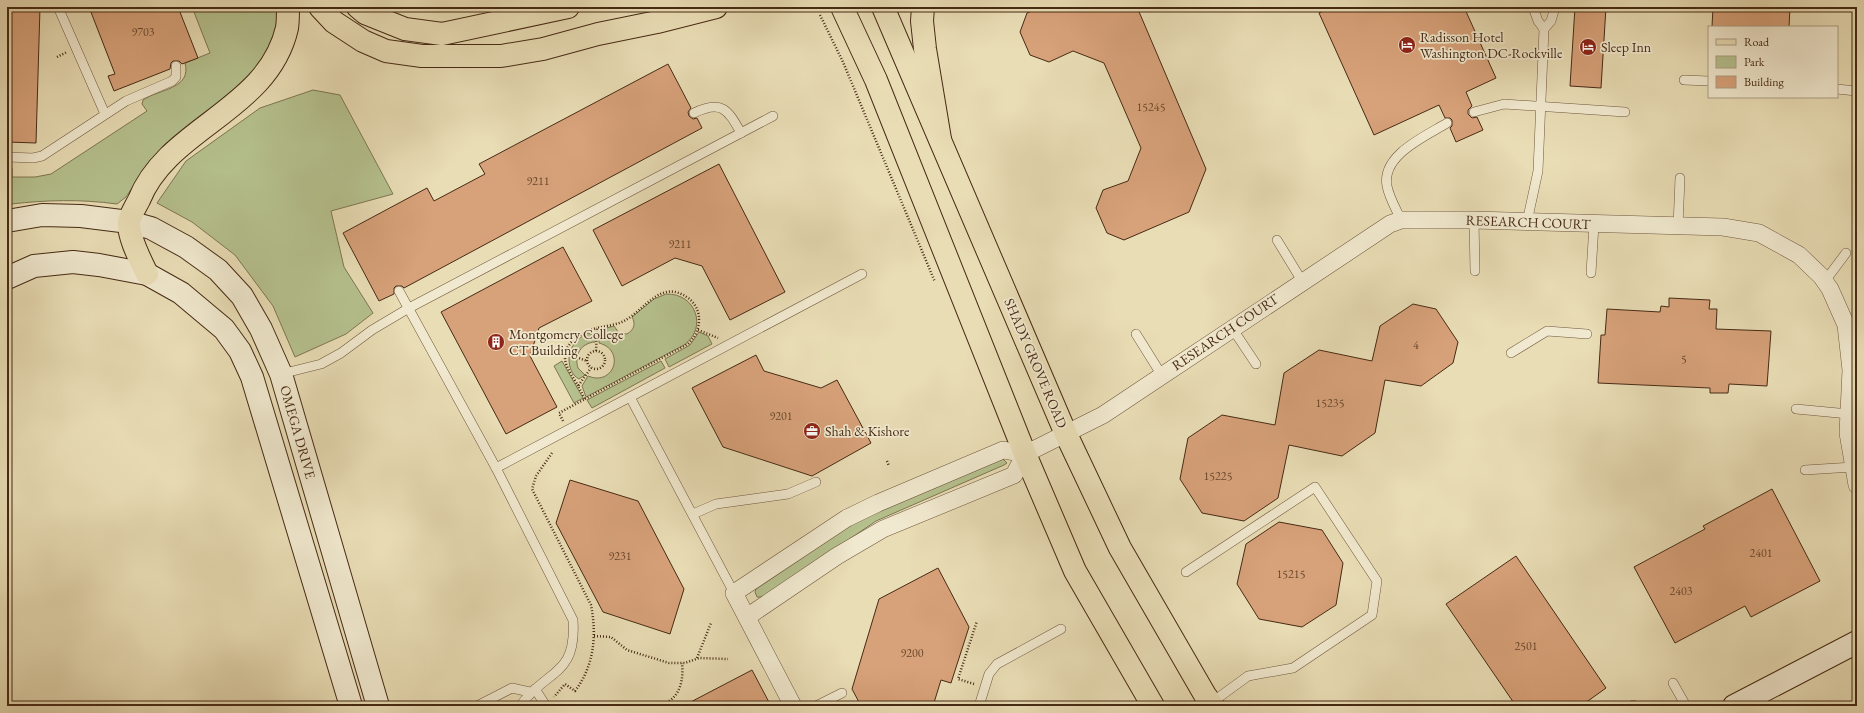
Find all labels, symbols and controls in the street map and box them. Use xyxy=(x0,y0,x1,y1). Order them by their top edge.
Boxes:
house number: 9703 xyxy=(131,24,155,40)
legend xyxy=(1708,26,1838,98)
place label: Radisson Hotel Washington DC-Rockville xyxy=(1420,28,1563,62)
text: Road xyxy=(1744,34,1770,50)
hotel icon: Radisson Hotel Washington DC-Rockville xyxy=(1397,35,1417,55)
hotel icon: Sleep Inn xyxy=(1578,37,1598,57)
place label: Sleep Inn xyxy=(1601,38,1652,56)
text: Park xyxy=(1744,54,1765,70)
text: Building xyxy=(1744,74,1785,90)
house number: 15245 xyxy=(1137,99,1166,115)
house number: 9211 xyxy=(526,173,550,189)
street label: RESEARCH COURT xyxy=(1465,211,1591,233)
house number: 9211 xyxy=(668,236,692,252)
street label: RESEARCH COURT xyxy=(1168,289,1282,374)
street label: SHADY GROVE ROAD xyxy=(1000,295,1072,431)
place label: Montgomery College CT Building xyxy=(509,325,624,359)
building icon: Montgomery College CT Building xyxy=(486,332,506,352)
house number: 4 xyxy=(1413,337,1419,353)
house number: 5 xyxy=(1681,351,1687,367)
street label: OMEGA DRIVE xyxy=(276,383,320,481)
house number: 15235 xyxy=(1316,395,1345,411)
house number: 9201 xyxy=(769,408,793,424)
office icon: Shah & Kishore xyxy=(802,421,822,441)
place label: Shah & Kishore xyxy=(825,422,910,440)
house number: 15225 xyxy=(1204,468,1233,484)
house number: 2401 xyxy=(1749,545,1773,561)
house number: 9231 xyxy=(608,548,632,564)
house number: 15215 xyxy=(1277,566,1306,582)
house number: 2403 xyxy=(1669,583,1693,599)
house number: 2501 xyxy=(1514,638,1538,654)
house number: 9200 xyxy=(900,645,924,661)

